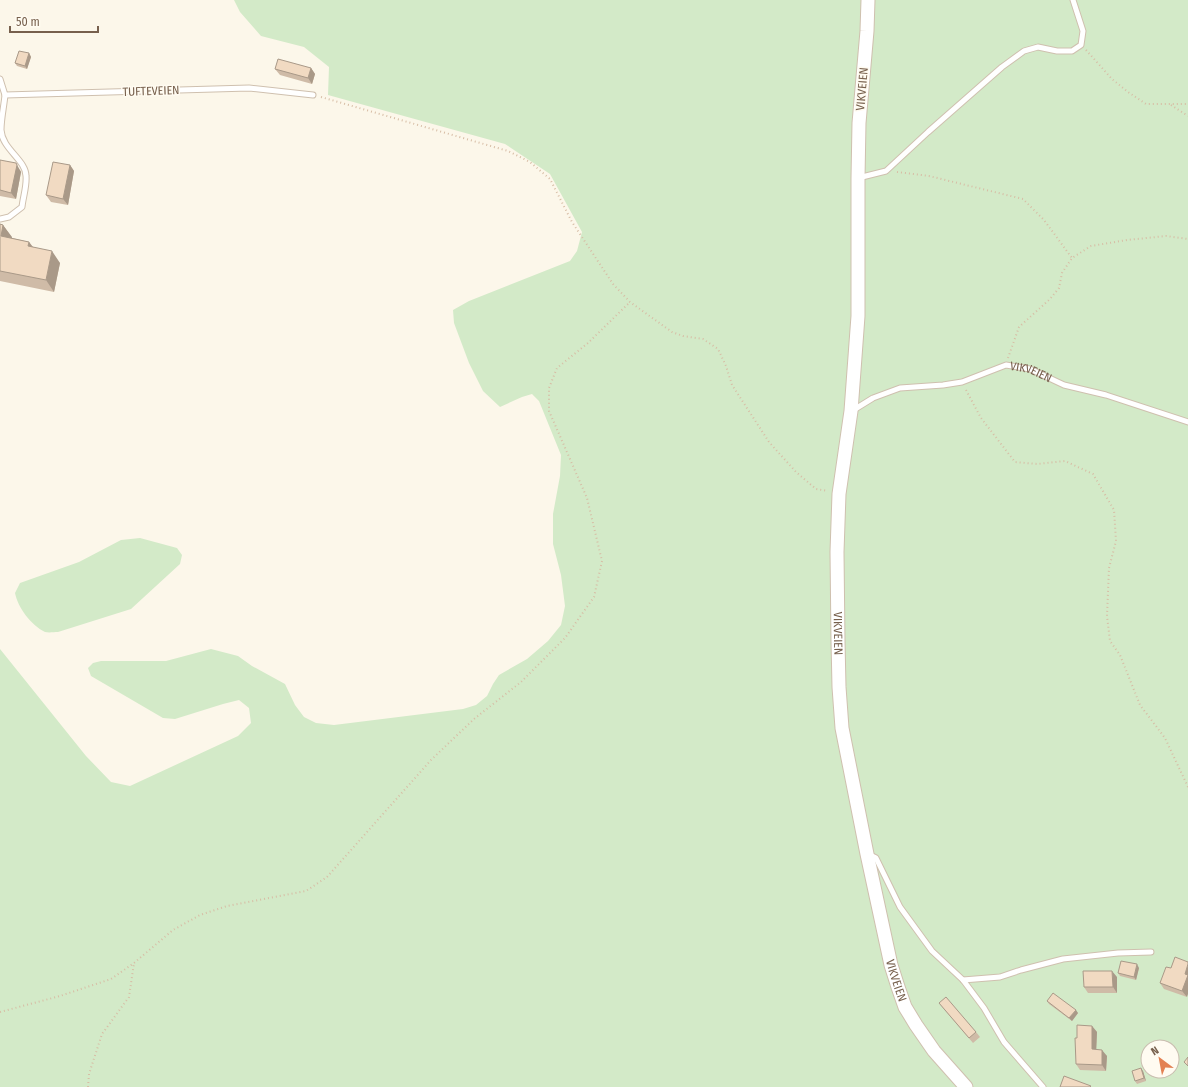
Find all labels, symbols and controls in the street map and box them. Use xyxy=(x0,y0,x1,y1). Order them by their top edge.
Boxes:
scale bar xyxy=(10,8,98,34)
text: 50 m xyxy=(16,15,40,29)
street label: VIKVEIEN xyxy=(853,67,871,111)
street label: TUFTEVEIEN xyxy=(122,83,180,99)
street label: VIKVEIEN xyxy=(1009,359,1054,385)
street label: VIKVEIEN xyxy=(831,612,845,655)
street label: VIKVEIEN xyxy=(883,958,910,1003)
north arrow xyxy=(1140,1039,1180,1079)
text: N xyxy=(1149,1044,1161,1058)

